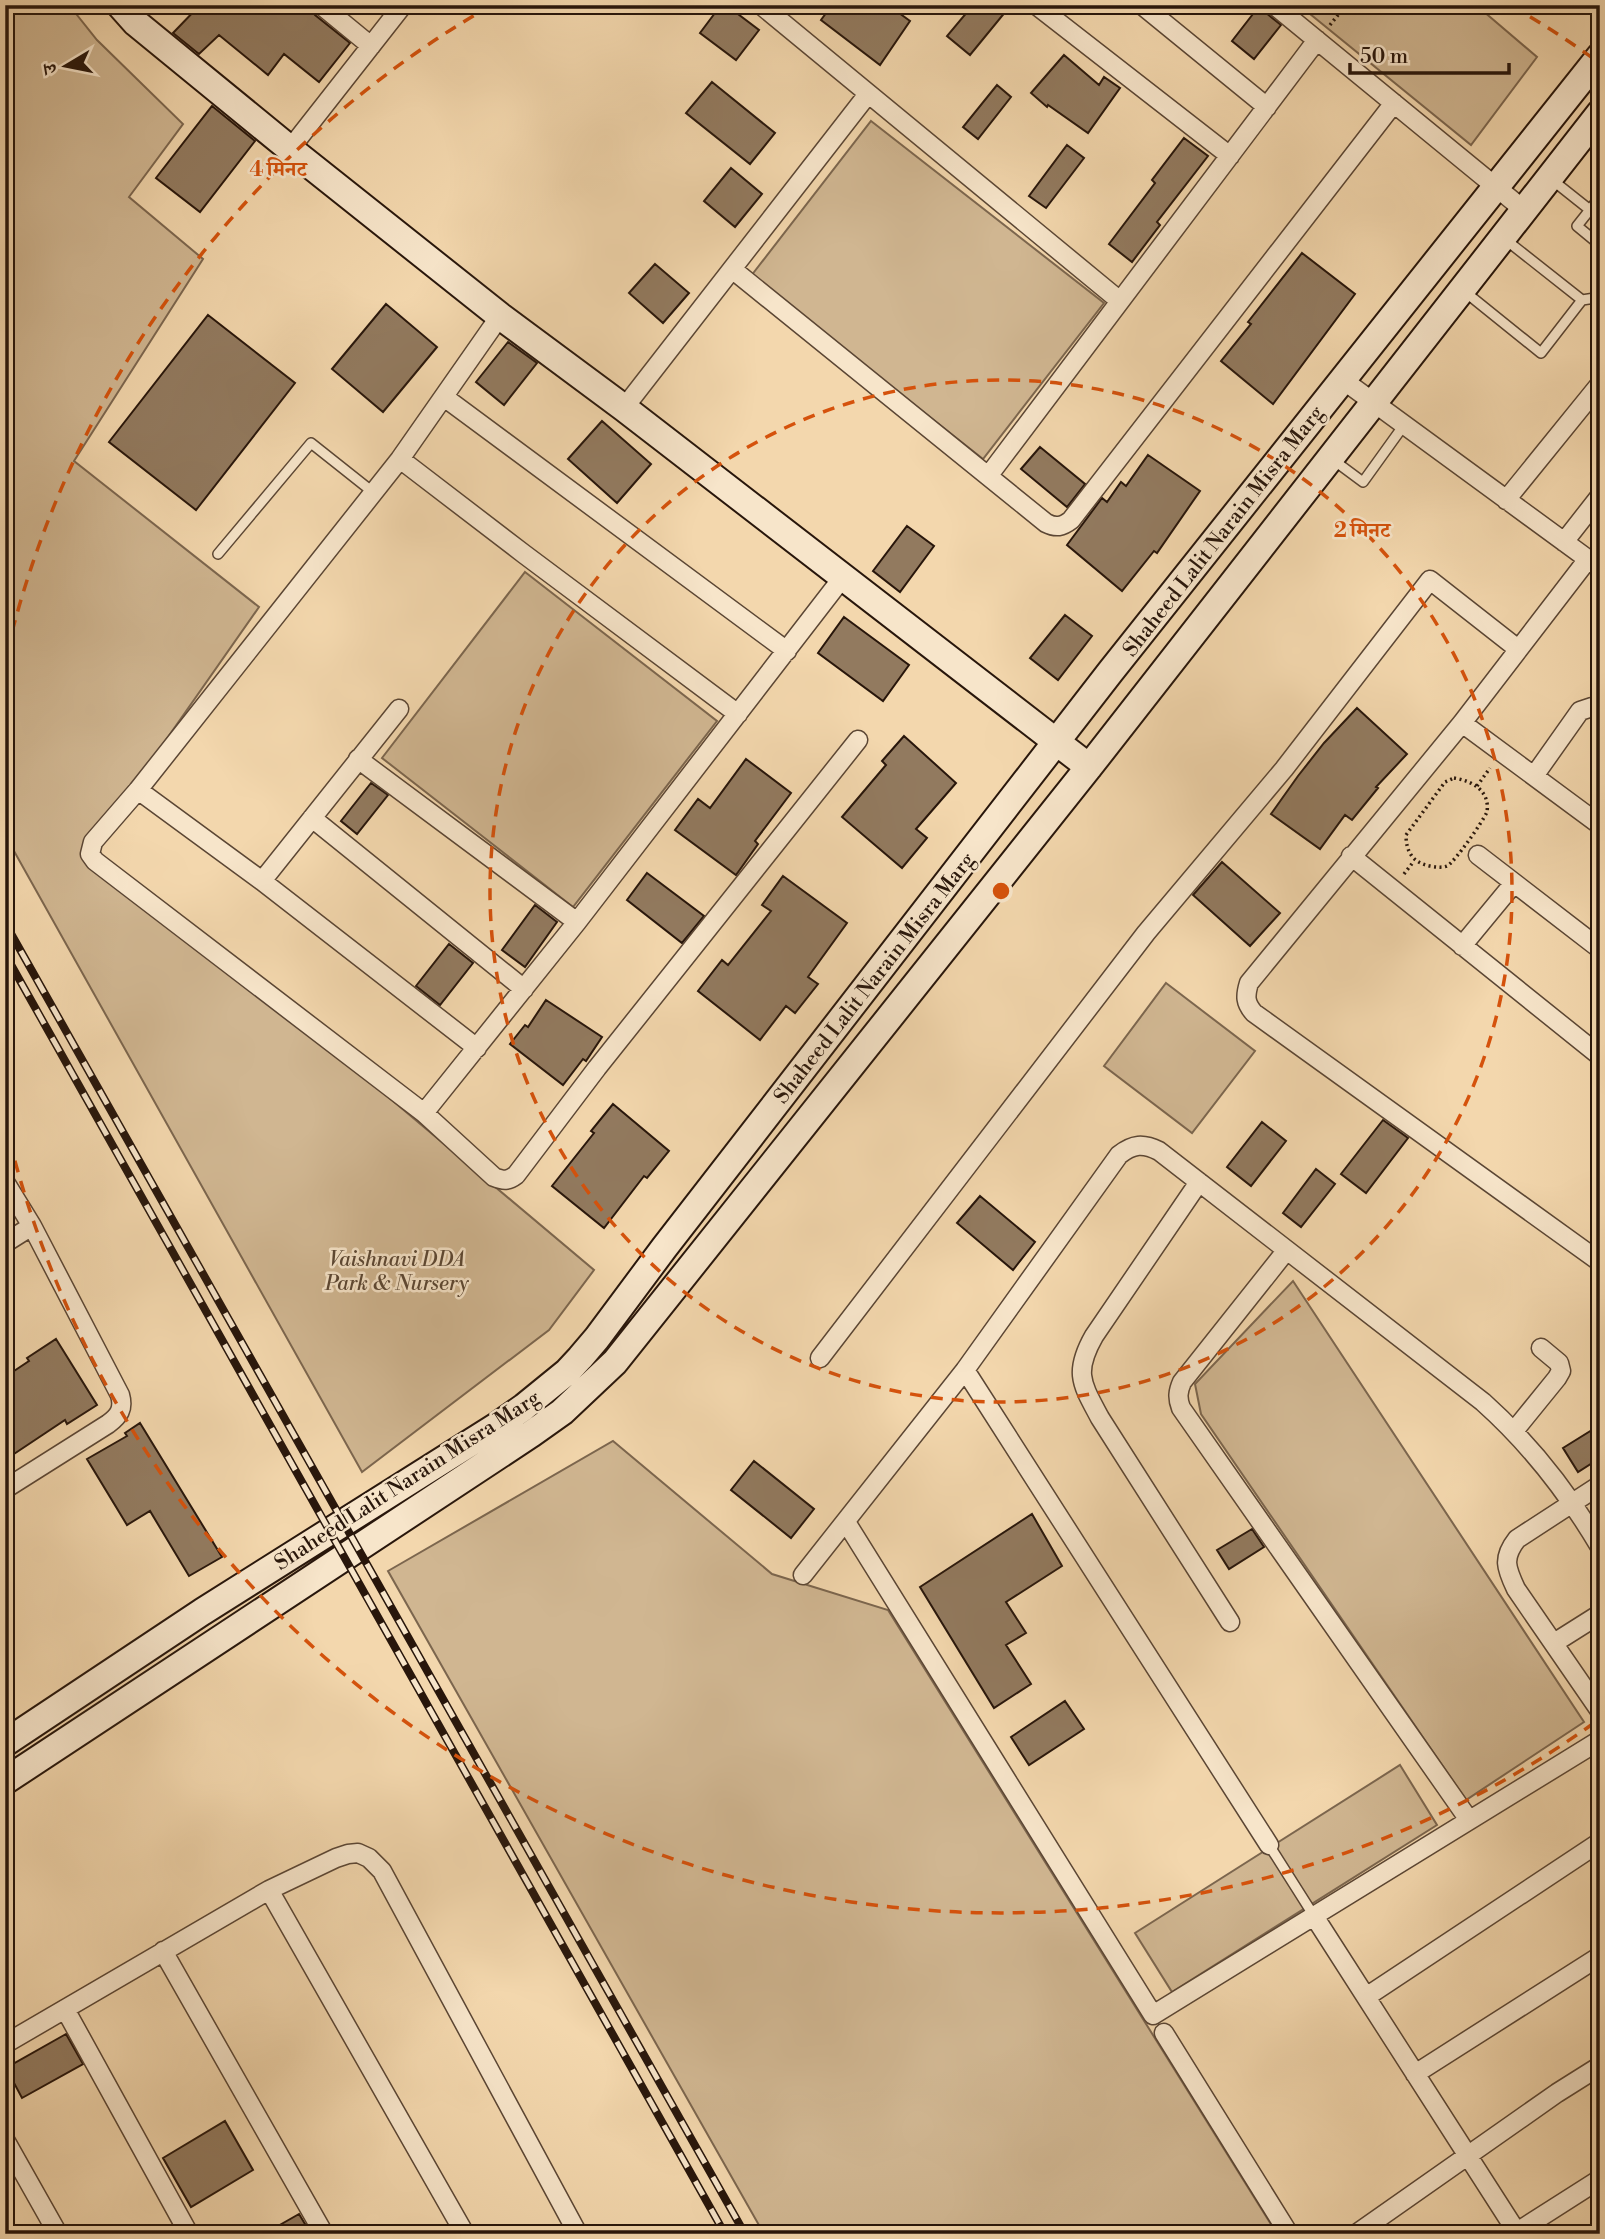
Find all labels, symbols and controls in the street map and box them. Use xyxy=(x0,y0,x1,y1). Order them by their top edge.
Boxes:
north arrow xyxy=(32,32,102,102)
scale bar xyxy=(1350,32,1509,76)
text: 50 m xyxy=(1360,44,1408,70)
text: उ xyxy=(37,61,63,78)
text: 4 मिनट xyxy=(249,157,308,183)
street label: Shaheed Lalit Narain Misra Marg xyxy=(1118,401,1330,662)
text: 2 मिनट xyxy=(1334,518,1392,544)
street label: Shaheed Lalit Narain Misra Marg xyxy=(769,848,981,1109)
centre of rings xyxy=(989,879,1013,903)
park label: Vaishnavi DDA Park & Nursery xyxy=(324,1247,470,1297)
street label: Shaheed Lalit Narain Misra Marg xyxy=(270,1385,545,1577)

